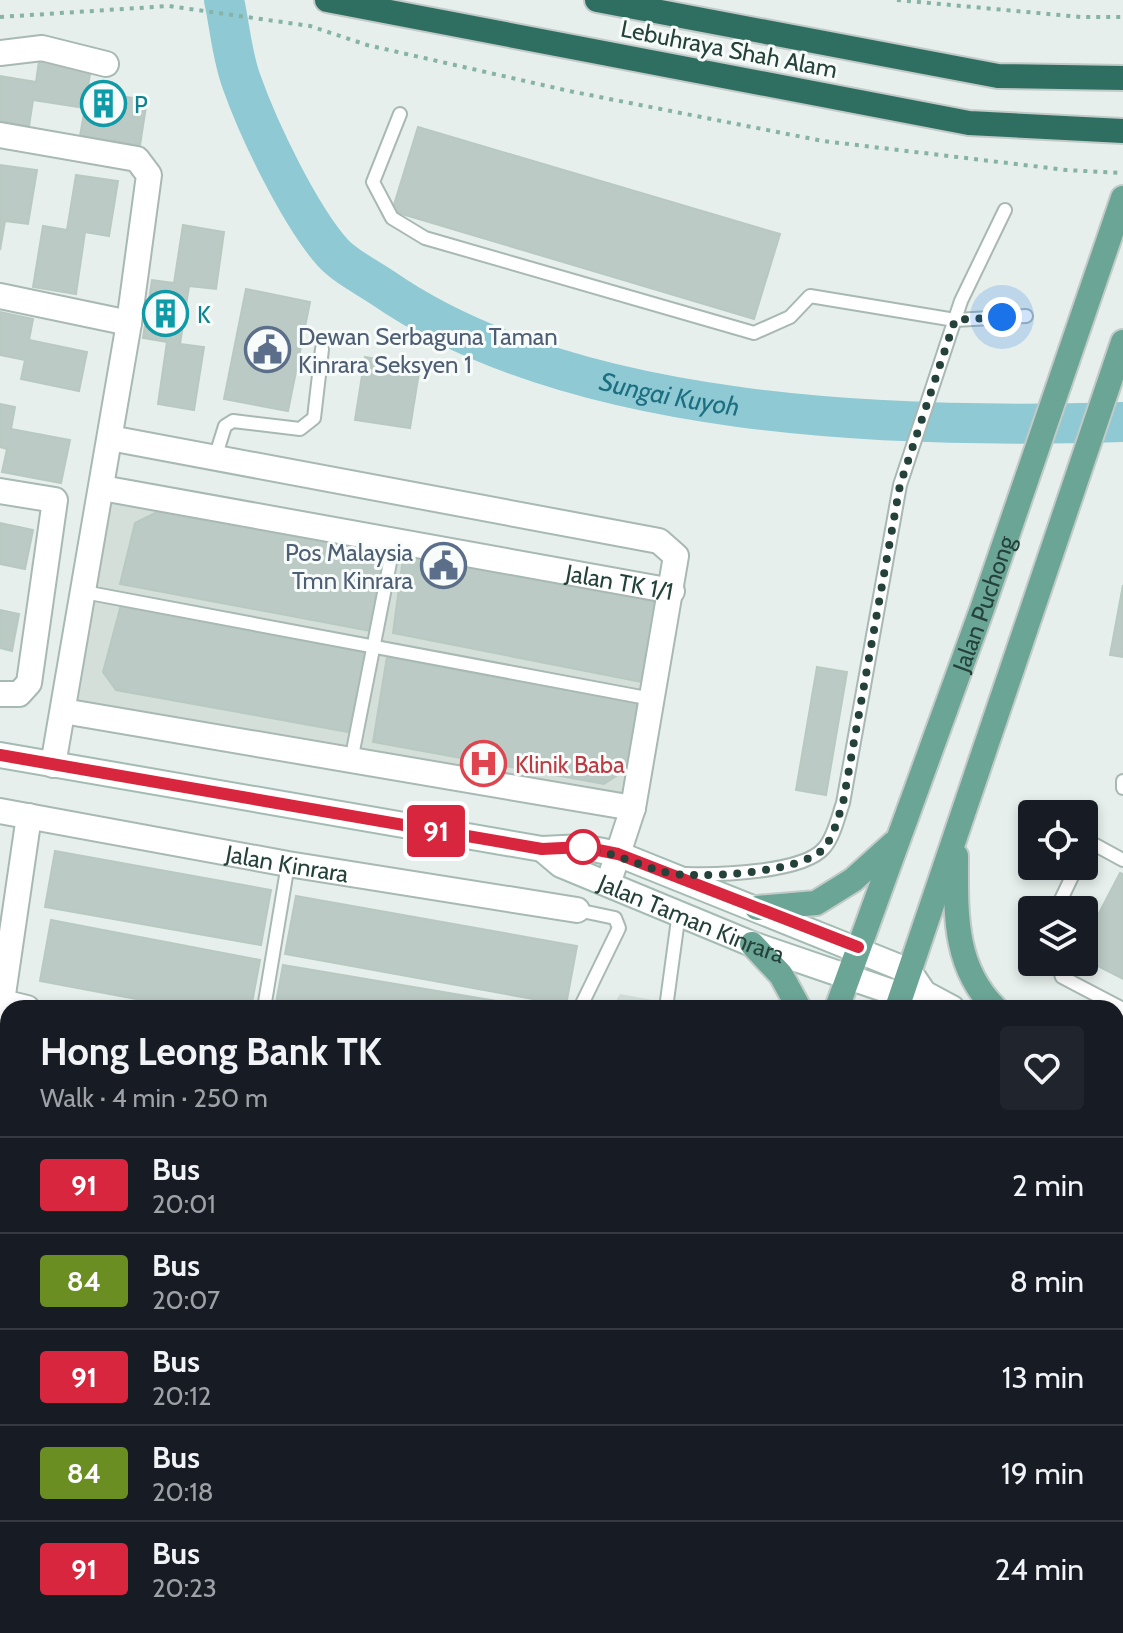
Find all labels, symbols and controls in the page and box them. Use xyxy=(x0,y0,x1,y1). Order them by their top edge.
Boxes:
street label: Lebuhraya Shah Alam xyxy=(618,14,840,84)
building icon: P xyxy=(79,80,127,128)
place label: P xyxy=(134,90,148,119)
building icon: K xyxy=(142,290,190,338)
your location xyxy=(982,297,1022,337)
place label: K xyxy=(197,300,211,329)
place label: Dewan Serbaguna Taman Kinrara Seksyen 1 xyxy=(298,322,558,379)
public building icon: Dewan Serbaguna Taman Kinrara Seksyen 1 xyxy=(243,326,291,374)
water label: Sungai Kuyoh xyxy=(596,365,741,423)
street label: Jalan Puchong xyxy=(946,531,1021,677)
place label: Pos Malaysia Tmn Kinrara xyxy=(285,538,413,595)
public building icon: Pos Malaysia Tmn Kinrara xyxy=(420,542,468,590)
street label: Jalan TK 1/1 xyxy=(563,557,676,605)
hospital icon: Klinik Baba xyxy=(460,740,508,788)
place label: Klinik Baba xyxy=(515,750,625,779)
map controls xyxy=(1018,800,1098,976)
button: locate xyxy=(1018,800,1098,880)
line badge: 91 xyxy=(400,805,472,857)
text: 91 xyxy=(423,814,449,848)
unlabelled marker xyxy=(566,830,600,864)
street label: Jalan Kinrara xyxy=(223,838,351,888)
street label: Jalan Taman Kinrara xyxy=(593,867,789,969)
button: layers xyxy=(1018,896,1098,976)
button: heart xyxy=(1000,1026,1084,1110)
text: Hong Leong Bank TK xyxy=(40,1028,382,1075)
text: Walk · 4 min · 250 m xyxy=(40,1082,268,1114)
text: Bus xyxy=(152,1151,200,1188)
text: 2 min xyxy=(1012,1167,1084,1204)
text: 91 xyxy=(71,1168,97,1202)
text: 20:01 xyxy=(152,1188,216,1220)
text: Bus xyxy=(152,1247,200,1284)
text: 8 min xyxy=(1010,1263,1084,1300)
text: 84 xyxy=(67,1264,101,1298)
text: 20:07 xyxy=(152,1284,220,1316)
text: Bus xyxy=(152,1343,200,1380)
text: 13 min xyxy=(1002,1359,1084,1396)
text: 91 xyxy=(71,1360,97,1394)
text: 20:12 xyxy=(152,1380,211,1412)
text: Bus xyxy=(152,1439,200,1476)
text: 19 min xyxy=(1001,1455,1084,1492)
text: 84 xyxy=(67,1456,101,1490)
text: 20:18 xyxy=(152,1476,213,1508)
text: Bus xyxy=(152,1535,200,1572)
text: 24 min xyxy=(995,1551,1084,1588)
text: 91 xyxy=(71,1552,97,1586)
text: 20:23 xyxy=(152,1572,217,1604)

